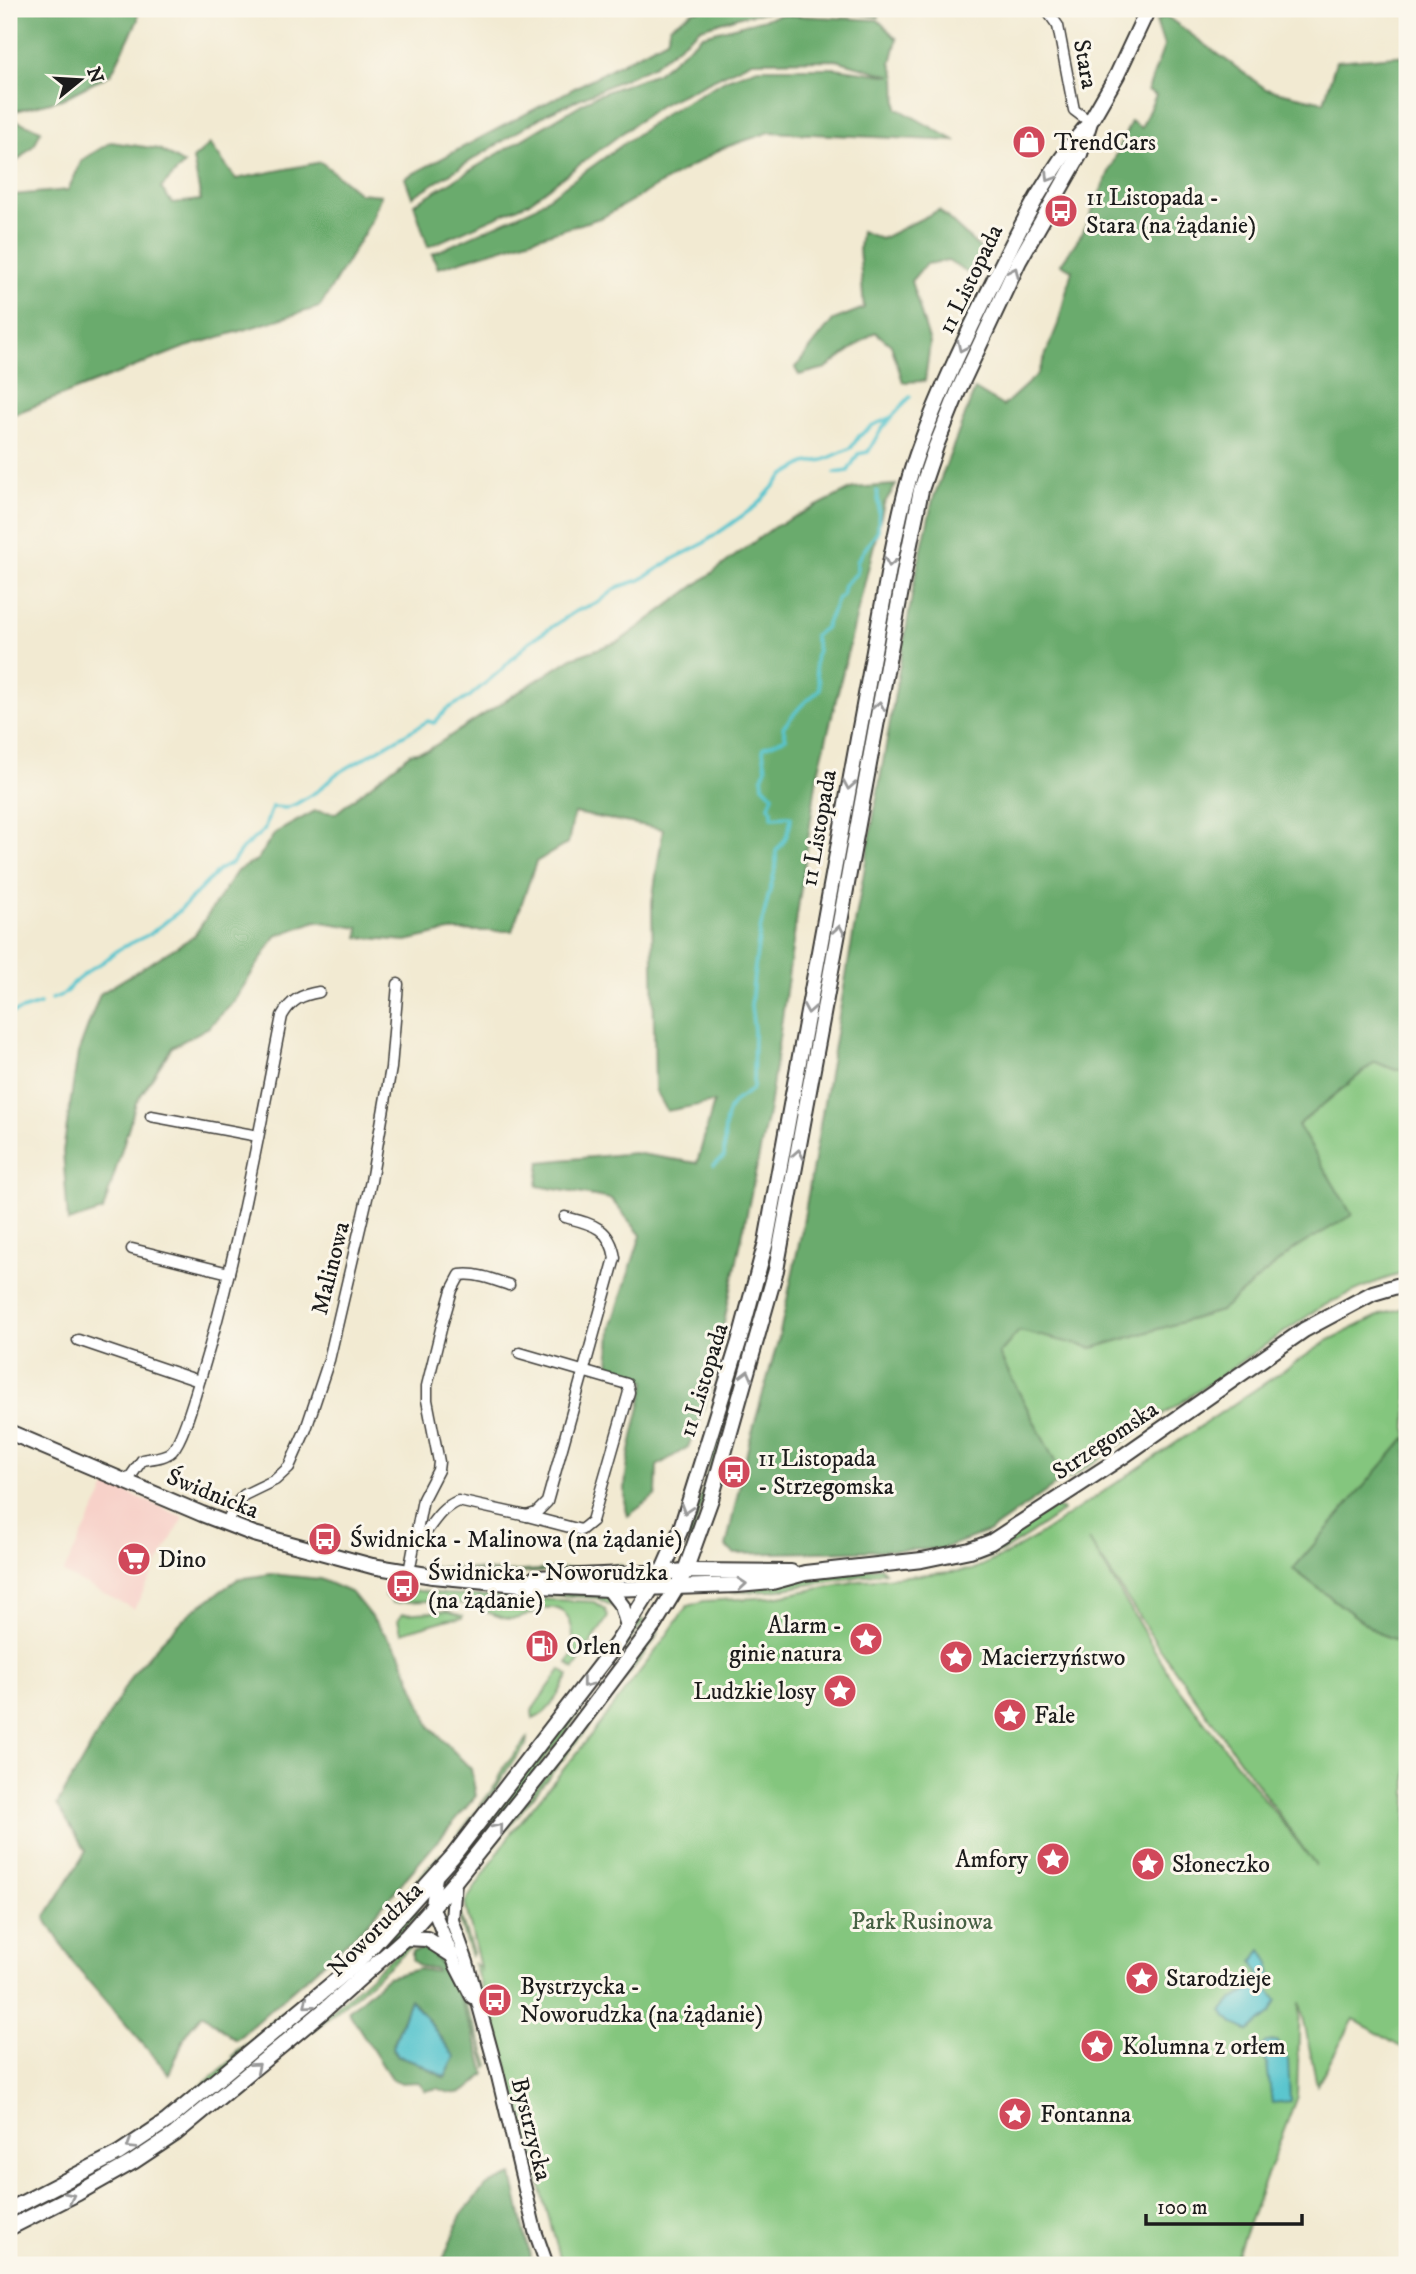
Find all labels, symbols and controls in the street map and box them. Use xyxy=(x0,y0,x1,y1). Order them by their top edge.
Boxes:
street label: Stara xyxy=(1066,37,1104,92)
north arrow xyxy=(46,46,116,116)
text: N xyxy=(81,64,108,87)
shop icon: TrendCars xyxy=(1010,123,1048,161)
place label: TrendCars xyxy=(1054,128,1156,158)
one-way arrow xyxy=(1046,169,1059,182)
place label: 11 Listopada - Stara (na żądanie) xyxy=(1086,183,1256,241)
bus stop icon: 11 Listopada - Stara (na żądanie) xyxy=(1042,192,1080,230)
street label: 11 Listopada xyxy=(932,219,1011,339)
one-way arrow xyxy=(1006,267,1020,279)
one-way arrow xyxy=(956,340,970,352)
one-way arrow xyxy=(884,556,899,568)
one-way arrow xyxy=(871,700,886,712)
street label: 11 Listopada xyxy=(794,767,844,889)
one-way arrow xyxy=(842,779,857,791)
one-way arrow xyxy=(830,924,845,936)
one-way arrow xyxy=(802,1003,817,1015)
one-way arrow xyxy=(790,1148,805,1160)
street label: Malinowa xyxy=(305,1218,357,1318)
street label: 11 Listopada xyxy=(672,1319,736,1441)
one-way arrow xyxy=(739,1369,753,1381)
street label: Strzegomska xyxy=(1047,1394,1165,1487)
place label: 11 Listopada - Strzegomska xyxy=(758,1444,895,1502)
bus stop icon: 11 Listopada - Strzegomska xyxy=(715,1453,753,1491)
street label: Świdnicka xyxy=(162,1461,264,1526)
one-way arrow xyxy=(680,1503,695,1515)
bus stop icon: Świdnicka - Malinowa (na żądanie) xyxy=(306,1520,344,1558)
place label: Świdnicka - Malinowa (na żądanie) xyxy=(350,1524,683,1555)
supermarket icon: Dino xyxy=(115,1540,153,1578)
place label: Dino xyxy=(158,1545,206,1575)
place label: Świdnicka - Noworudzka (na żądanie) xyxy=(428,1557,669,1616)
bus stop icon: Świdnicka - Noworudzka (na żądanie) xyxy=(384,1567,422,1605)
one-way arrow xyxy=(736,1577,748,1592)
place label: Alarm - ginie natura xyxy=(729,1611,843,1669)
place icon: Alarm - ginie natura xyxy=(847,1620,885,1658)
fuel station icon: Orlen xyxy=(523,1627,561,1665)
place label: Orlen xyxy=(566,1632,622,1662)
place icon: Macierzyństwo xyxy=(937,1638,975,1676)
place label: Macierzyństwo xyxy=(981,1643,1125,1673)
place icon: Ludzkie losy xyxy=(821,1672,859,1710)
one-way arrow xyxy=(582,1675,595,1688)
place label: Ludzkie losy xyxy=(693,1677,817,1707)
place icon: Fale xyxy=(991,1696,1029,1734)
place label: Fale xyxy=(1034,1701,1075,1731)
one-way arrow xyxy=(490,1824,503,1836)
place icon: Amfory xyxy=(1034,1840,1072,1878)
place label: Amfory xyxy=(955,1845,1029,1875)
place icon: Słoneczko xyxy=(1129,1845,1167,1883)
place label: Słoneczko xyxy=(1172,1850,1270,1880)
street label: Noworudzka xyxy=(322,1875,430,1984)
park label: Park Rusinowa xyxy=(851,1907,993,1937)
place icon: Starodzieje xyxy=(1123,1959,1161,1997)
place label: Starodzieje xyxy=(1166,1964,1271,1994)
place label: Bystrzycka - Noworudzka (na żądanie) xyxy=(520,1972,763,2030)
bus stop icon: Bystrzycka - Noworudzka (na żądanie) xyxy=(476,1981,514,2019)
one-way arrow xyxy=(304,1996,317,2008)
place icon: Kolumna z orłem xyxy=(1078,2027,1116,2065)
place label: Kolumna z orłem xyxy=(1122,2032,1286,2062)
one-way arrow xyxy=(247,2063,260,2075)
street label: Bystrzycka xyxy=(504,2075,559,2185)
place icon: Fontanna xyxy=(996,2095,1034,2133)
place label: Fontanna xyxy=(1040,2100,1132,2130)
one-way arrow xyxy=(125,2137,138,2150)
scale bar xyxy=(1146,2183,1302,2227)
one-way arrow xyxy=(63,2192,75,2206)
text: 100 m xyxy=(1157,2195,1208,2221)

